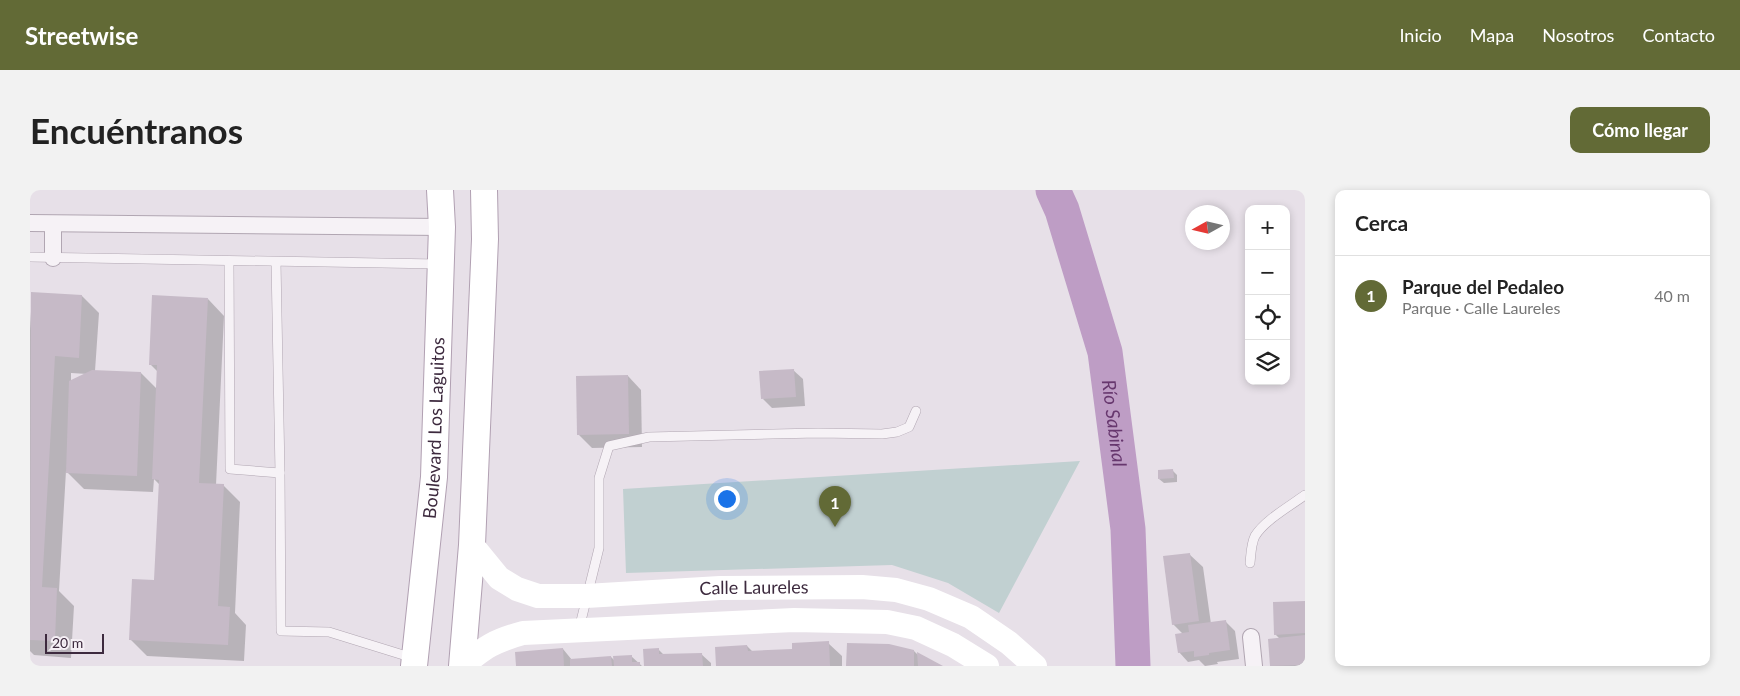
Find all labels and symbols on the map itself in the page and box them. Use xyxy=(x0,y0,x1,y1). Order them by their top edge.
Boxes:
north arrow xyxy=(1185,205,1230,250)
street label: Boulevard Los Laguitos xyxy=(418,337,448,520)
water label: Río Sabinal xyxy=(1098,378,1132,468)
your location xyxy=(714,486,740,512)
pin: 1 xyxy=(819,486,851,527)
street label: Calle Laureles xyxy=(699,575,809,599)
scale bar xyxy=(45,631,104,654)

